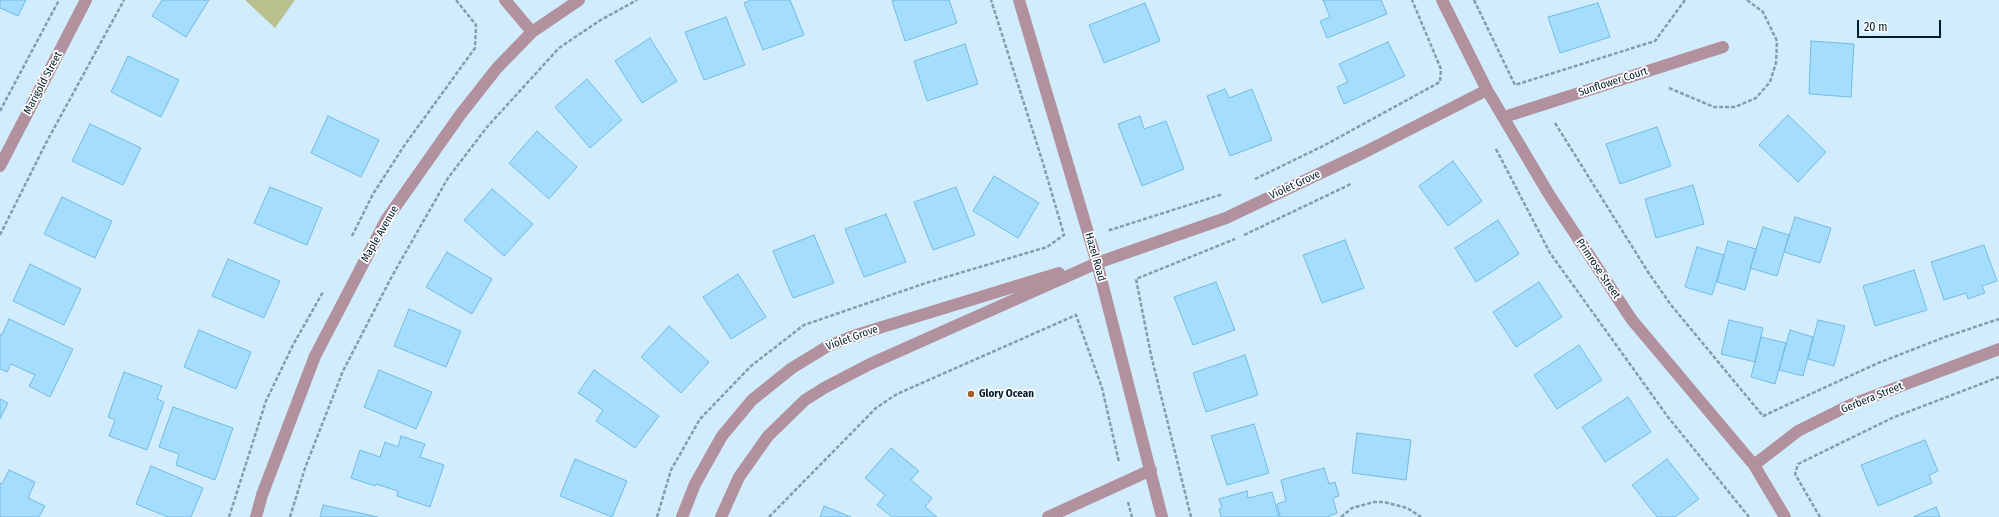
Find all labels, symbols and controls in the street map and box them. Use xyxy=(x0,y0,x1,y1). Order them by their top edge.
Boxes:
scale bar xyxy=(1859,12,1943,38)
text: 20 m xyxy=(1864,20,1888,34)
street label: Marigold Street xyxy=(21,49,65,117)
street label: Sunflower Court xyxy=(1577,65,1649,99)
street label: Violet Grove xyxy=(1268,168,1322,202)
street label: Maple Avenue xyxy=(359,203,401,265)
street label: Hazel Road xyxy=(1082,231,1108,283)
street label: Primrose Street xyxy=(1573,236,1623,302)
street label: Violet Grove xyxy=(824,322,880,354)
street label: Gerbera Street xyxy=(1839,380,1905,416)
place label: Glory Ocean xyxy=(979,387,1034,401)
marker: Glory Ocean xyxy=(966,389,976,399)

